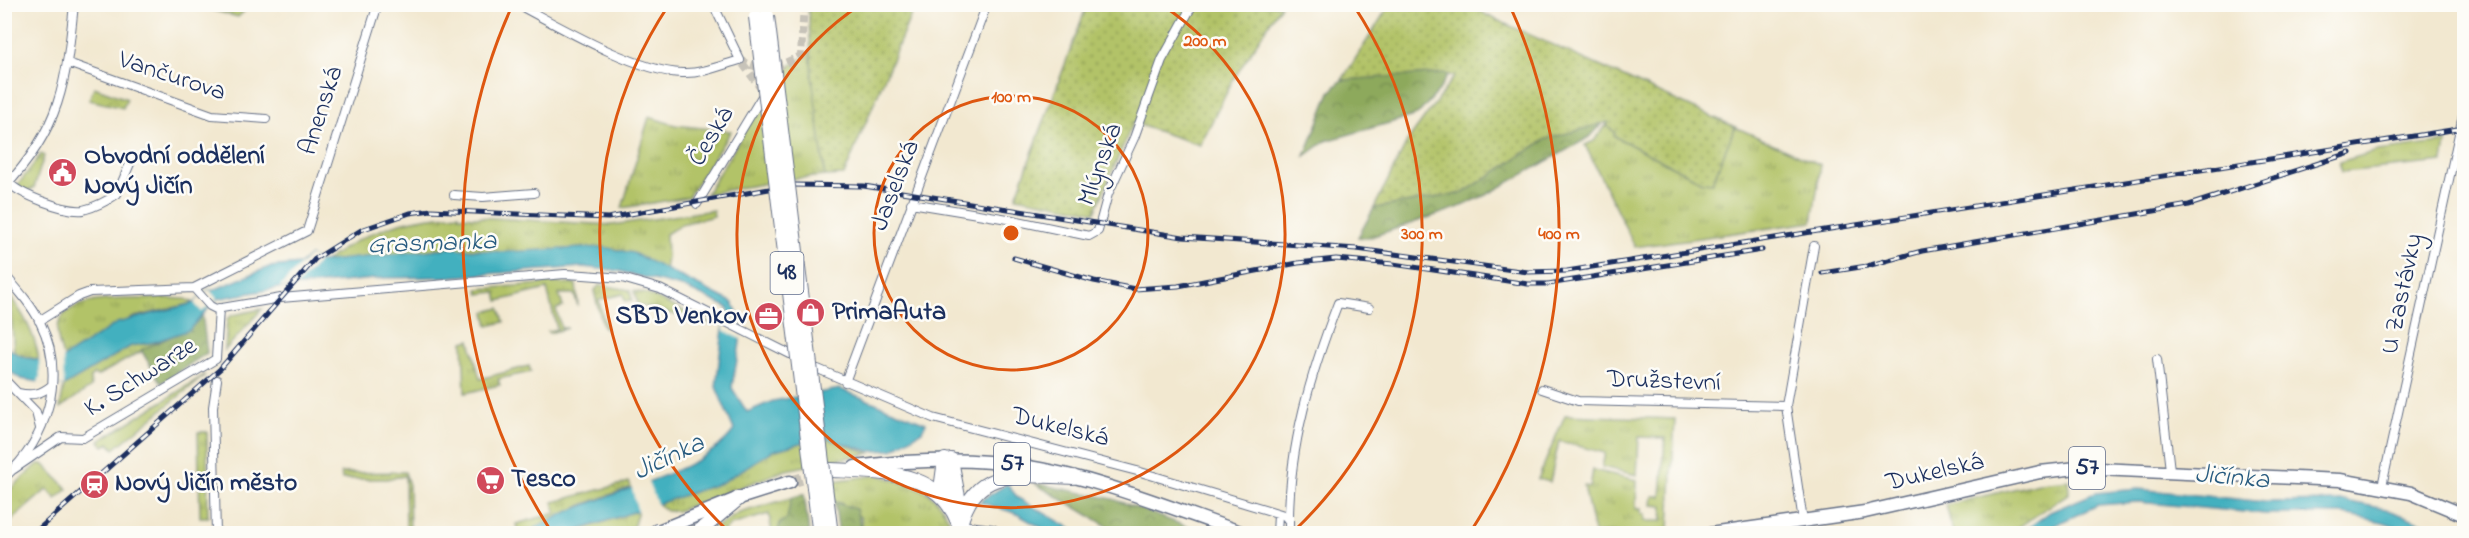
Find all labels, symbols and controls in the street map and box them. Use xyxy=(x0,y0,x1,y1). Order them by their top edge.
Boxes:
text: 200 m xyxy=(1183,29,1227,55)
street label: Vančurova xyxy=(112,41,231,112)
street label: Anenská xyxy=(290,62,354,160)
text: 100 m xyxy=(991,85,1031,111)
street label: Česká xyxy=(679,100,745,174)
street label: Mlýnská xyxy=(1069,118,1133,212)
street label: Jaselská xyxy=(861,135,931,237)
place label: Obvodní oddělení Nový Jičín xyxy=(84,138,265,206)
public building icon: Obvodní oddělení Nový Jičín xyxy=(47,156,79,188)
water label: Grasmanka xyxy=(367,222,497,266)
text: 300 m xyxy=(1400,222,1443,248)
text: 400 m xyxy=(1538,222,1580,248)
centre of rings xyxy=(1001,223,1021,243)
street label: U Zastávky xyxy=(2372,230,2434,358)
road number: 48 xyxy=(770,252,804,294)
place label: PrimaAuta xyxy=(832,294,946,332)
shop icon: PrimaAuta xyxy=(795,297,827,329)
place label: SBD Venkov xyxy=(616,298,748,336)
office icon: SBD Venkov xyxy=(752,301,784,333)
street label: K. Schwarze xyxy=(77,328,205,428)
street label: Družstevní xyxy=(1605,361,1722,403)
street label: Dukelská xyxy=(1006,397,1113,458)
water label: Jičínka xyxy=(627,424,711,491)
road number: 57 xyxy=(994,443,1030,485)
street label: Dukelská xyxy=(1881,443,1988,503)
road number: 57 xyxy=(2069,447,2105,489)
water label: Jičínka xyxy=(2193,455,2271,501)
place label: Tesco xyxy=(511,461,576,499)
supermarket icon: Tesco xyxy=(474,464,506,496)
place label: Nový Jičín město xyxy=(115,465,297,503)
station icon: Nový Jičín město xyxy=(78,468,110,500)

